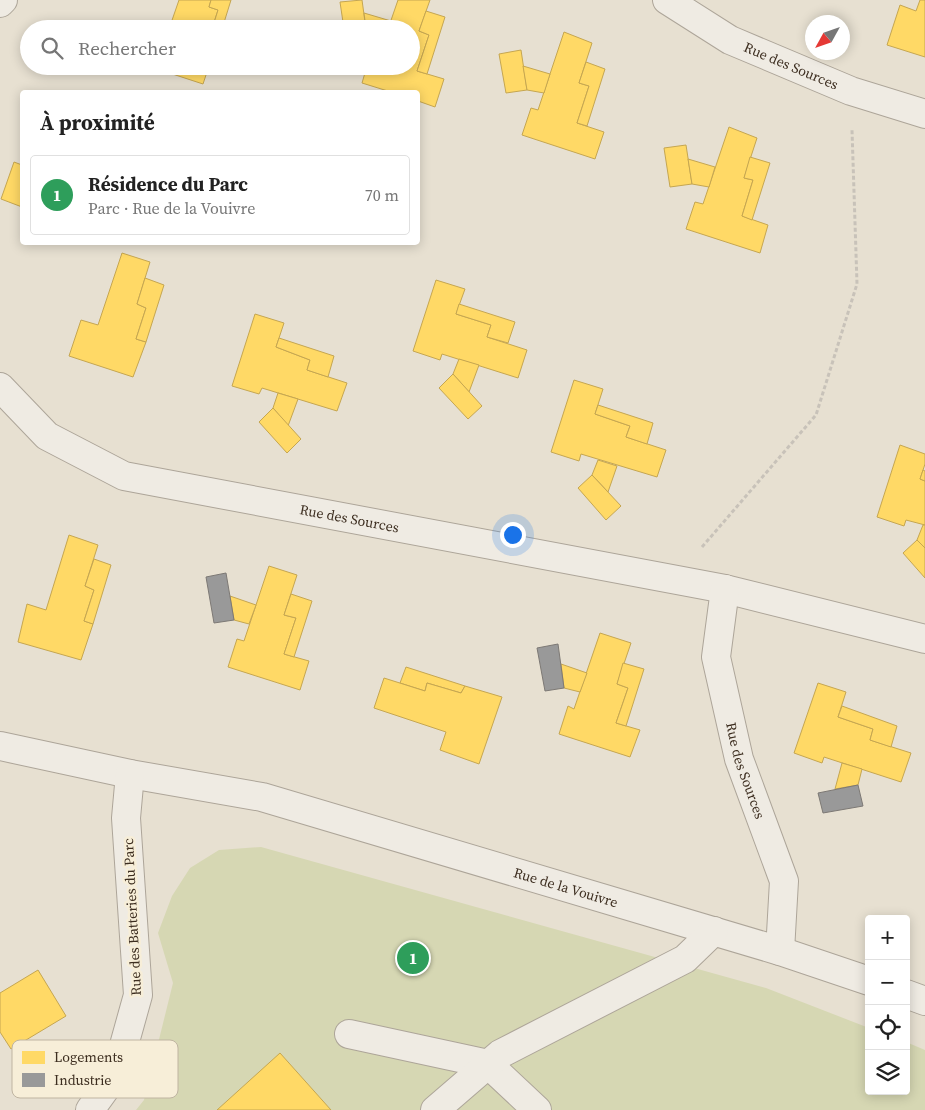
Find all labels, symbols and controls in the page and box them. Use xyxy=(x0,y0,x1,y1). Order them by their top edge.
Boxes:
north arrow xyxy=(805,15,850,60)
search box xyxy=(20,20,420,75)
icon: search xyxy=(38,34,66,62)
text: Rechercher xyxy=(78,35,176,61)
street label: Rue des Sources xyxy=(741,37,841,95)
text: À proximité xyxy=(40,108,155,137)
text: Résidence du Parc xyxy=(88,171,248,197)
text: 1 xyxy=(53,184,61,206)
text: 70 m xyxy=(365,184,399,206)
text: Parc · Rue de la Vouivre xyxy=(88,197,255,219)
street label: Rue des Sources xyxy=(298,499,401,537)
your location xyxy=(500,522,526,548)
street label: Rue des Sources xyxy=(721,720,770,822)
street label: Rue des Batteries du Parc xyxy=(118,838,146,996)
street label: Rue de la Vouivre xyxy=(511,862,620,912)
map controls xyxy=(865,915,910,1095)
button: + xyxy=(865,915,910,960)
pin: 1 xyxy=(397,939,429,977)
button: − xyxy=(865,960,910,1005)
button: locate xyxy=(865,1005,910,1050)
legend xyxy=(12,1040,178,1098)
text: Logements xyxy=(54,1047,123,1067)
button: layers xyxy=(865,1050,910,1095)
text: Industrie xyxy=(54,1070,112,1090)

